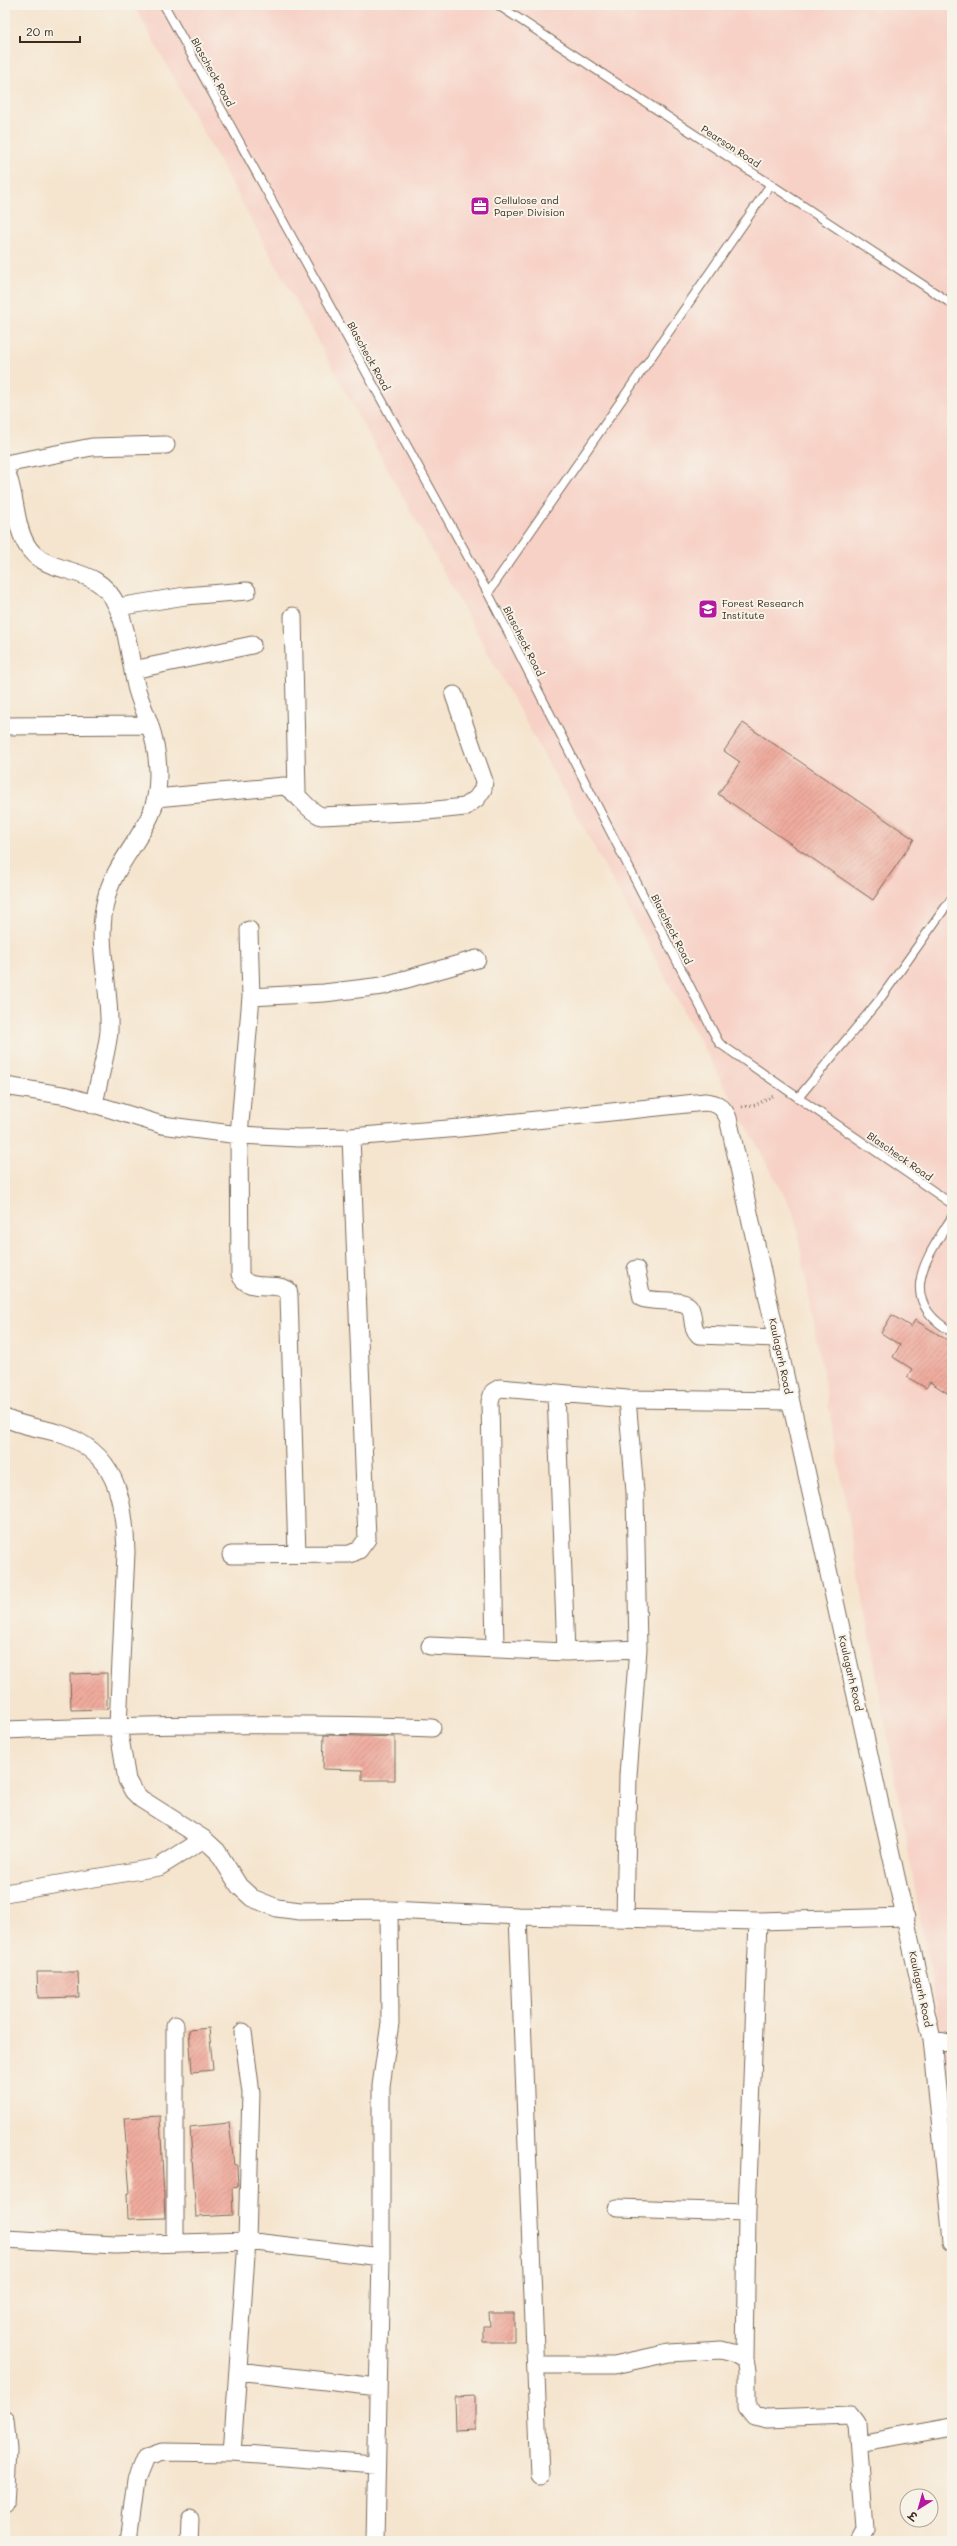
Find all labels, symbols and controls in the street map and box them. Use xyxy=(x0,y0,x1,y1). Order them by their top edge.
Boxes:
scale bar xyxy=(20,18,80,44)
text: 20 m xyxy=(26,23,54,39)
street label: Blascheck Road xyxy=(188,35,238,109)
street label: Pearson Road xyxy=(699,122,763,170)
place label: Cellulose and Paper Division xyxy=(494,193,565,219)
office icon: Cellulose and Paper Division xyxy=(469,195,491,217)
street label: Blascheck Road xyxy=(344,319,394,393)
place label: Forest Research Institute xyxy=(722,596,804,622)
school or university icon: Forest Research Institute xyxy=(697,598,719,620)
street label: Blascheck Road xyxy=(500,604,548,678)
street label: Blascheck Road xyxy=(648,892,696,966)
street label: Blascheck Road xyxy=(865,1128,935,1184)
street label: Kaulagarh Road xyxy=(766,1317,796,1395)
street label: Kaulagarh Road xyxy=(835,1634,867,1712)
street label: Kaulagarh Road xyxy=(906,1950,936,2028)
north arrow xyxy=(899,2488,939,2528)
text: उ xyxy=(904,2507,921,2525)

